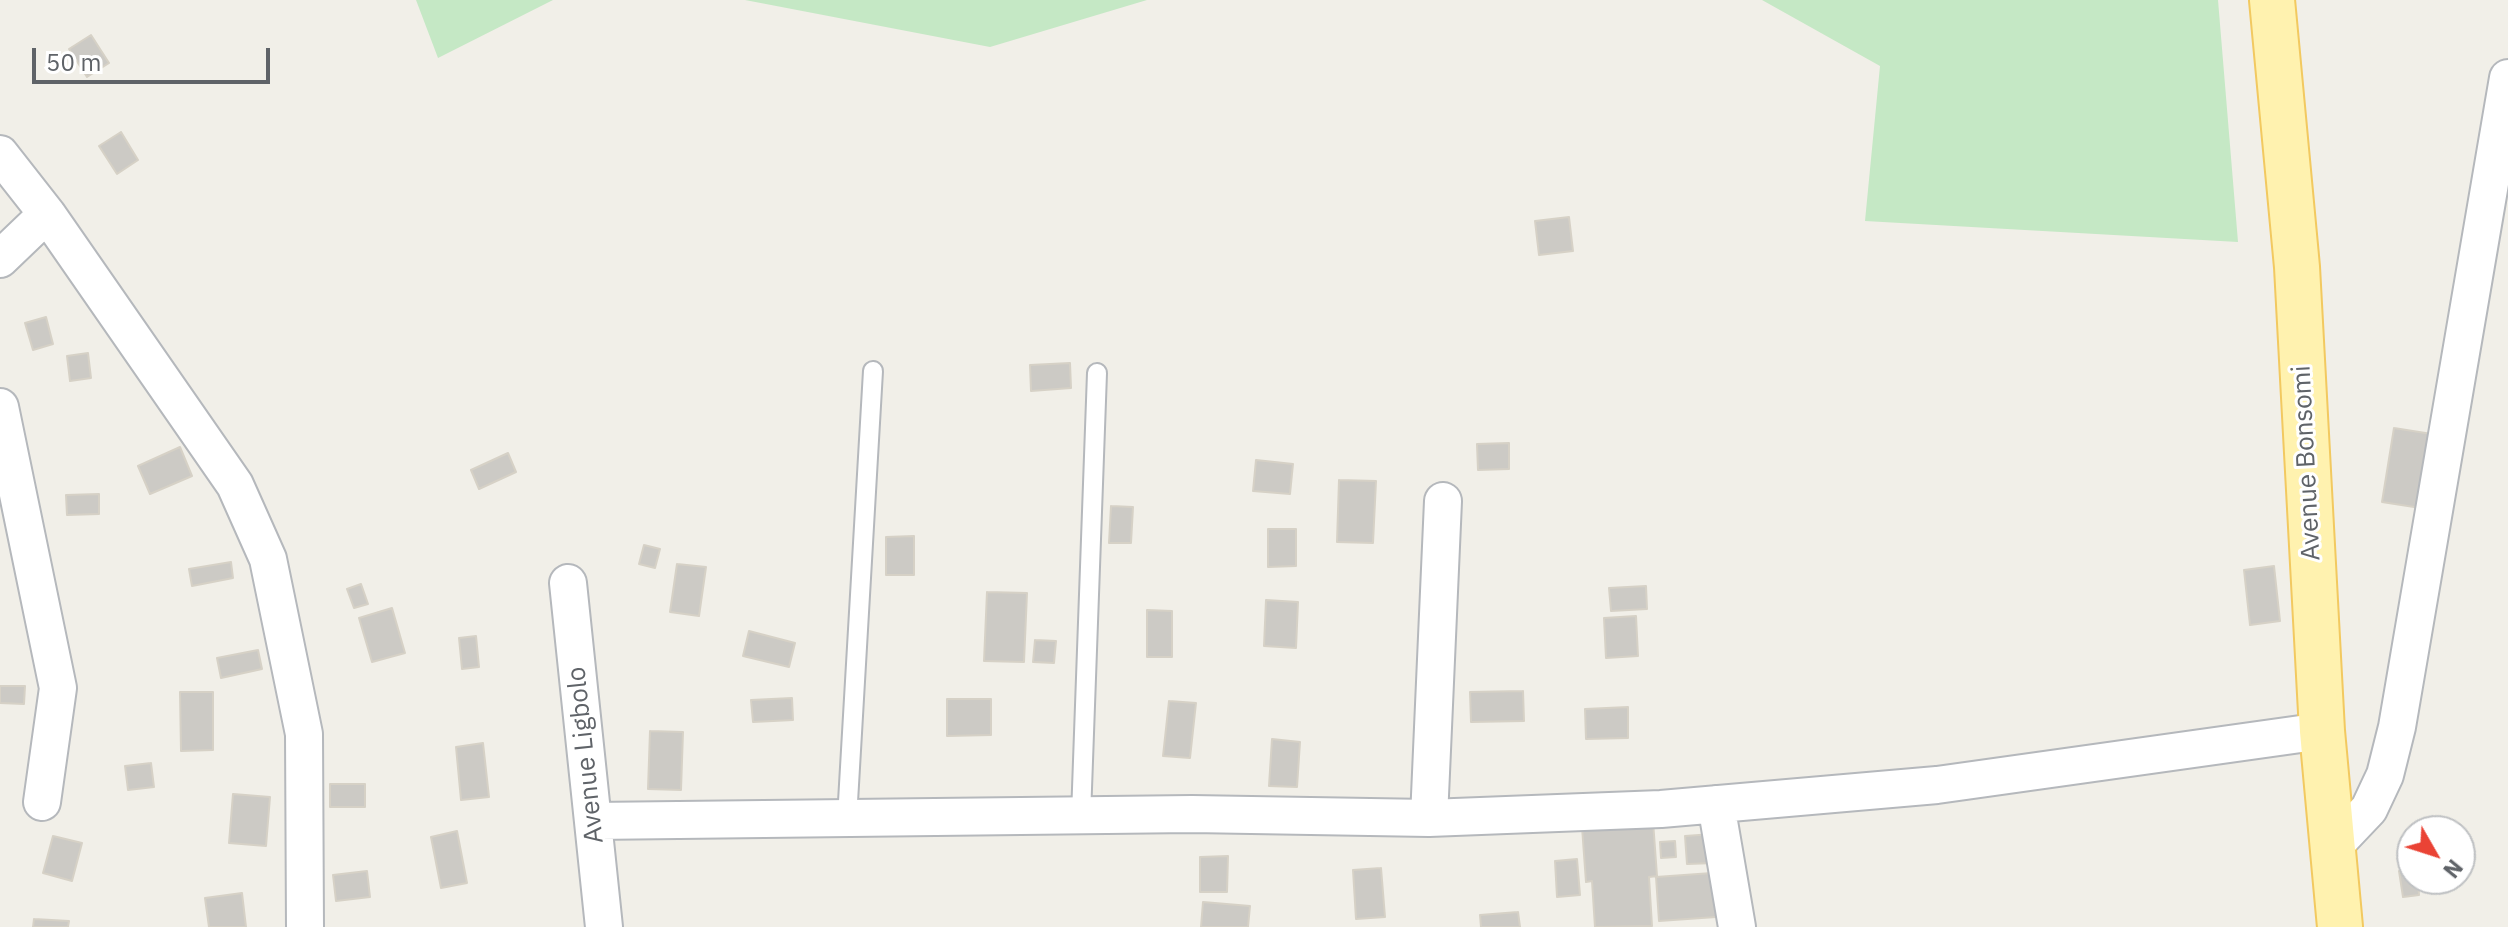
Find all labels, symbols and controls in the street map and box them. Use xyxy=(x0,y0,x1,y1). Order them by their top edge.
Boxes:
scale bar xyxy=(36,32,274,82)
text: 50 m xyxy=(46,46,101,78)
street label: Avenue Bonsomi xyxy=(2286,364,2328,562)
street label: Avenue Ligbolo xyxy=(561,665,611,845)
north arrow xyxy=(2396,815,2476,895)
text: N xyxy=(2437,854,2470,884)

